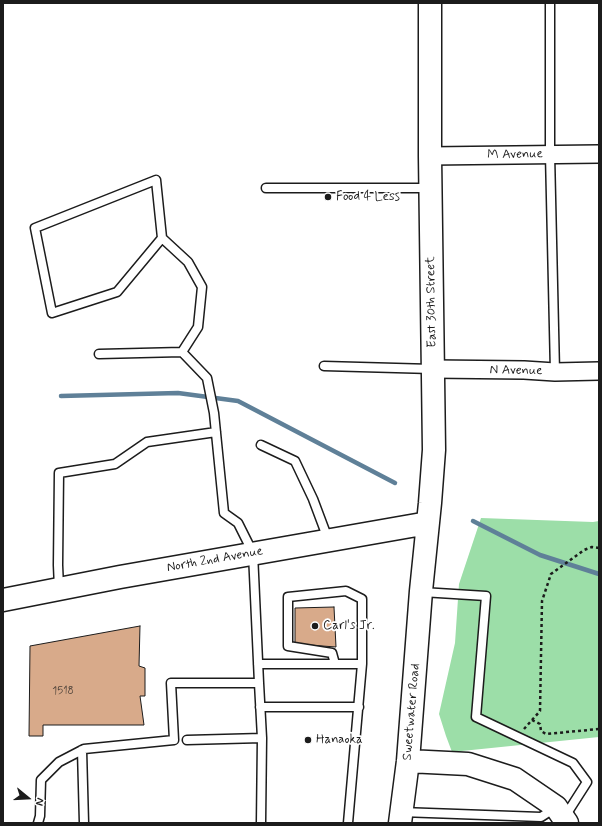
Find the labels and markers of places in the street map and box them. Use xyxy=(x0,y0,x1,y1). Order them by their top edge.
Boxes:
place label: Food 4 Less xyxy=(336,189,400,205)
marker: Food 4 Less xyxy=(323,192,333,202)
place label: Carl's Jr. xyxy=(323,618,375,634)
marker: Carl's Jr. xyxy=(310,621,320,631)
place label: Hanaoka xyxy=(316,732,363,748)
marker: Hanaoka xyxy=(303,735,313,745)

